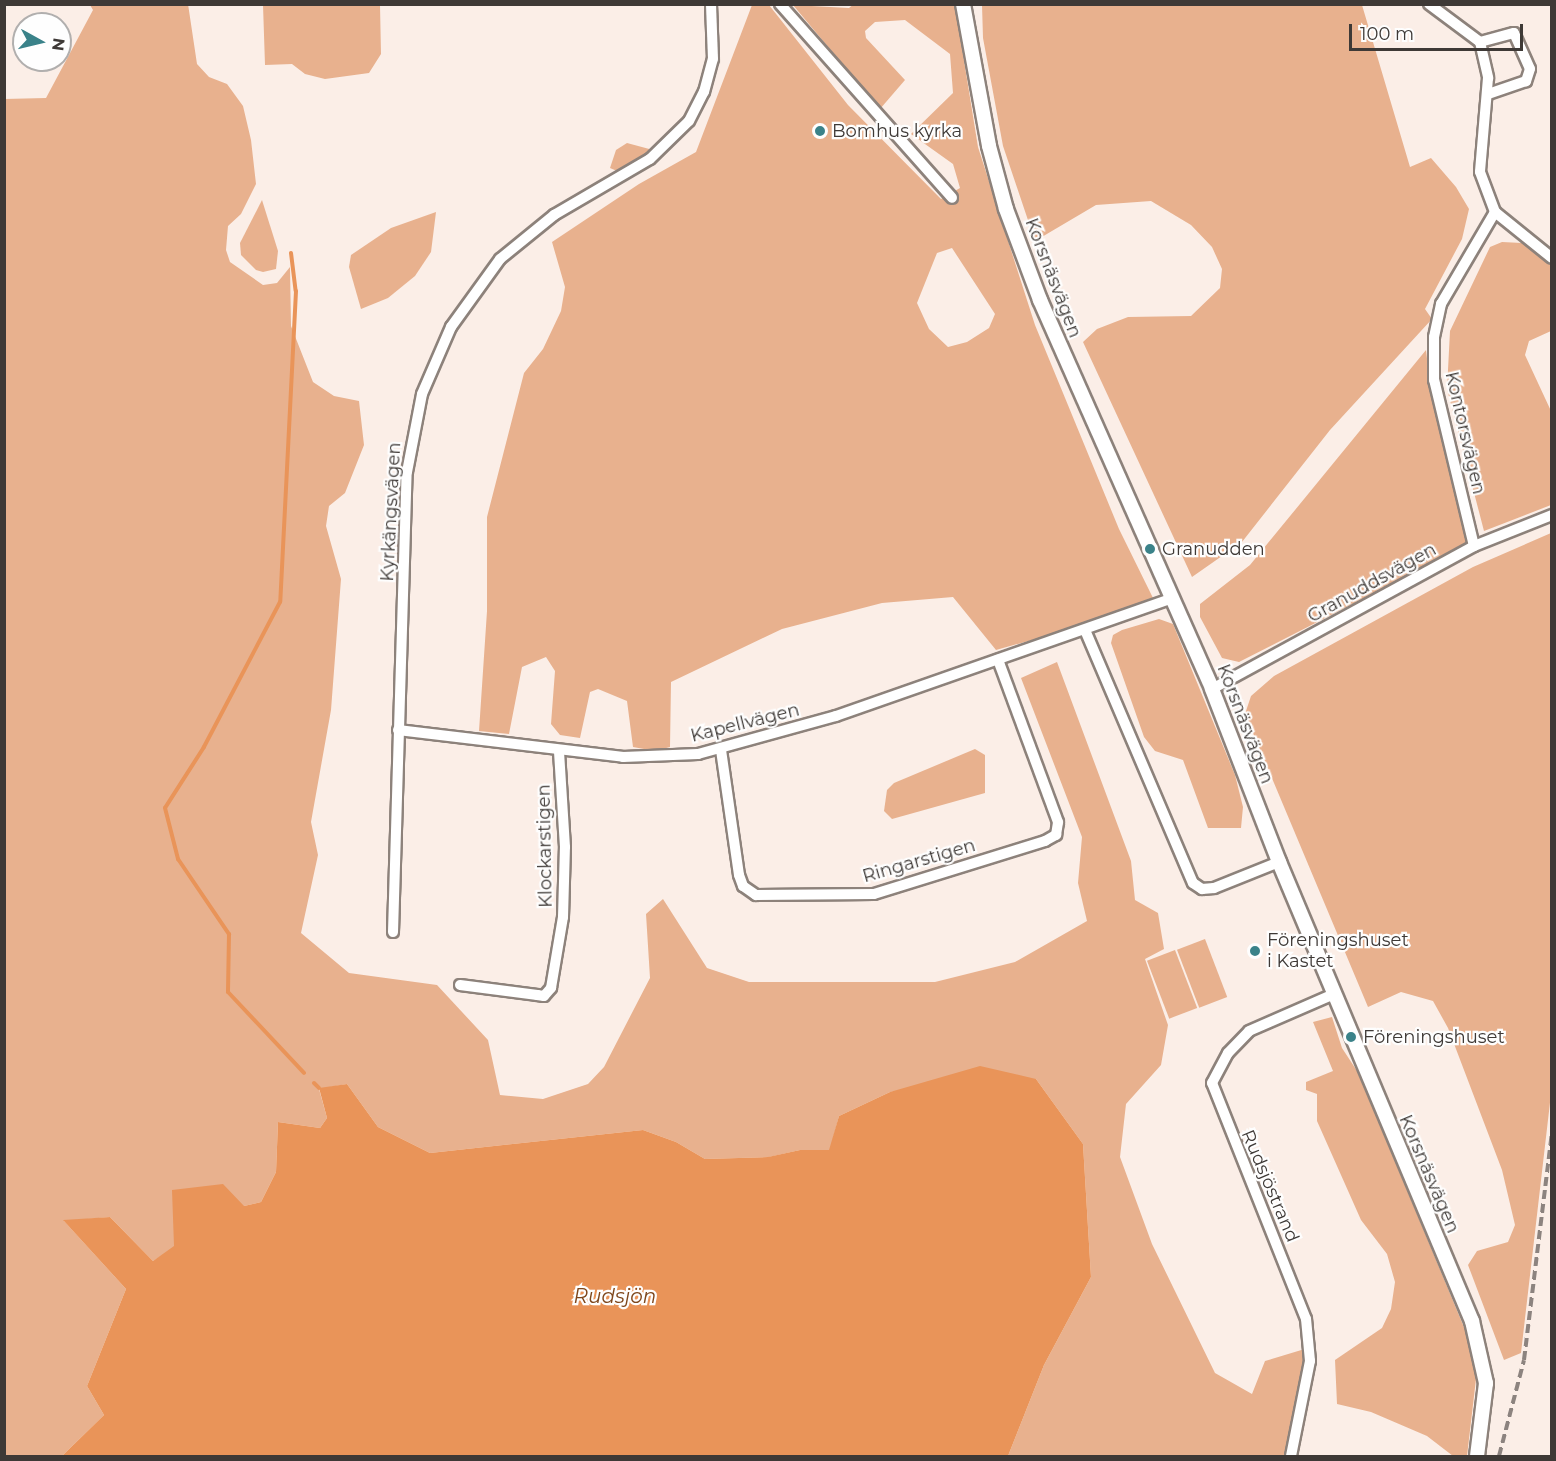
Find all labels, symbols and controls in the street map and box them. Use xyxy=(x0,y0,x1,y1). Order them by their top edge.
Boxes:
north arrow xyxy=(12,12,72,72)
scale bar xyxy=(1352,12,1526,50)
text: 100 m xyxy=(1360,23,1414,45)
text: N xyxy=(48,37,69,52)
place label: Bomhus kyrka xyxy=(832,120,962,142)
marker: Bomhus kyrka xyxy=(813,124,827,138)
street label: Korsnäsvägen xyxy=(1020,215,1086,341)
street label: Kontorsvägen xyxy=(1440,370,1490,496)
street label: Kyrkängsvägen xyxy=(377,442,405,582)
place label: Granudden xyxy=(1162,538,1265,560)
street label: Granuddsvägen xyxy=(1304,539,1440,627)
marker: Granudden xyxy=(1143,542,1157,556)
street label: Korsnäsvägen xyxy=(1212,661,1278,787)
street label: Kapellvägen xyxy=(688,699,802,747)
street label: Klockarstigen xyxy=(533,784,557,908)
street label: Ringarstigen xyxy=(860,835,978,887)
place label: Föreningshuset i Kastet xyxy=(1267,930,1409,972)
marker: Föreningshuset i Kastet xyxy=(1248,944,1262,958)
place label: Föreningshuset xyxy=(1363,1026,1505,1048)
marker: Föreningshuset xyxy=(1344,1030,1358,1044)
street label: Korsnäsvägen xyxy=(1394,1112,1464,1236)
street label: Rudsjöstrand xyxy=(1237,1127,1303,1245)
water label: Rudsjön xyxy=(574,1284,656,1308)

